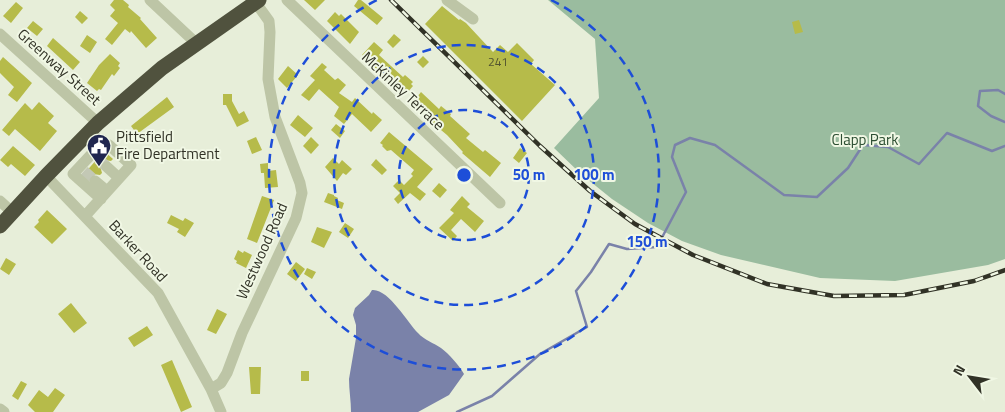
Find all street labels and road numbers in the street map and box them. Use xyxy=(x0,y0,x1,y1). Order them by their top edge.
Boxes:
street label: Greenway Street xyxy=(12,23,107,111)
street label: McKinley Terrace xyxy=(357,46,450,135)
street label: Westwood Road xyxy=(230,199,293,303)
street label: Barker Road xyxy=(104,214,173,287)

